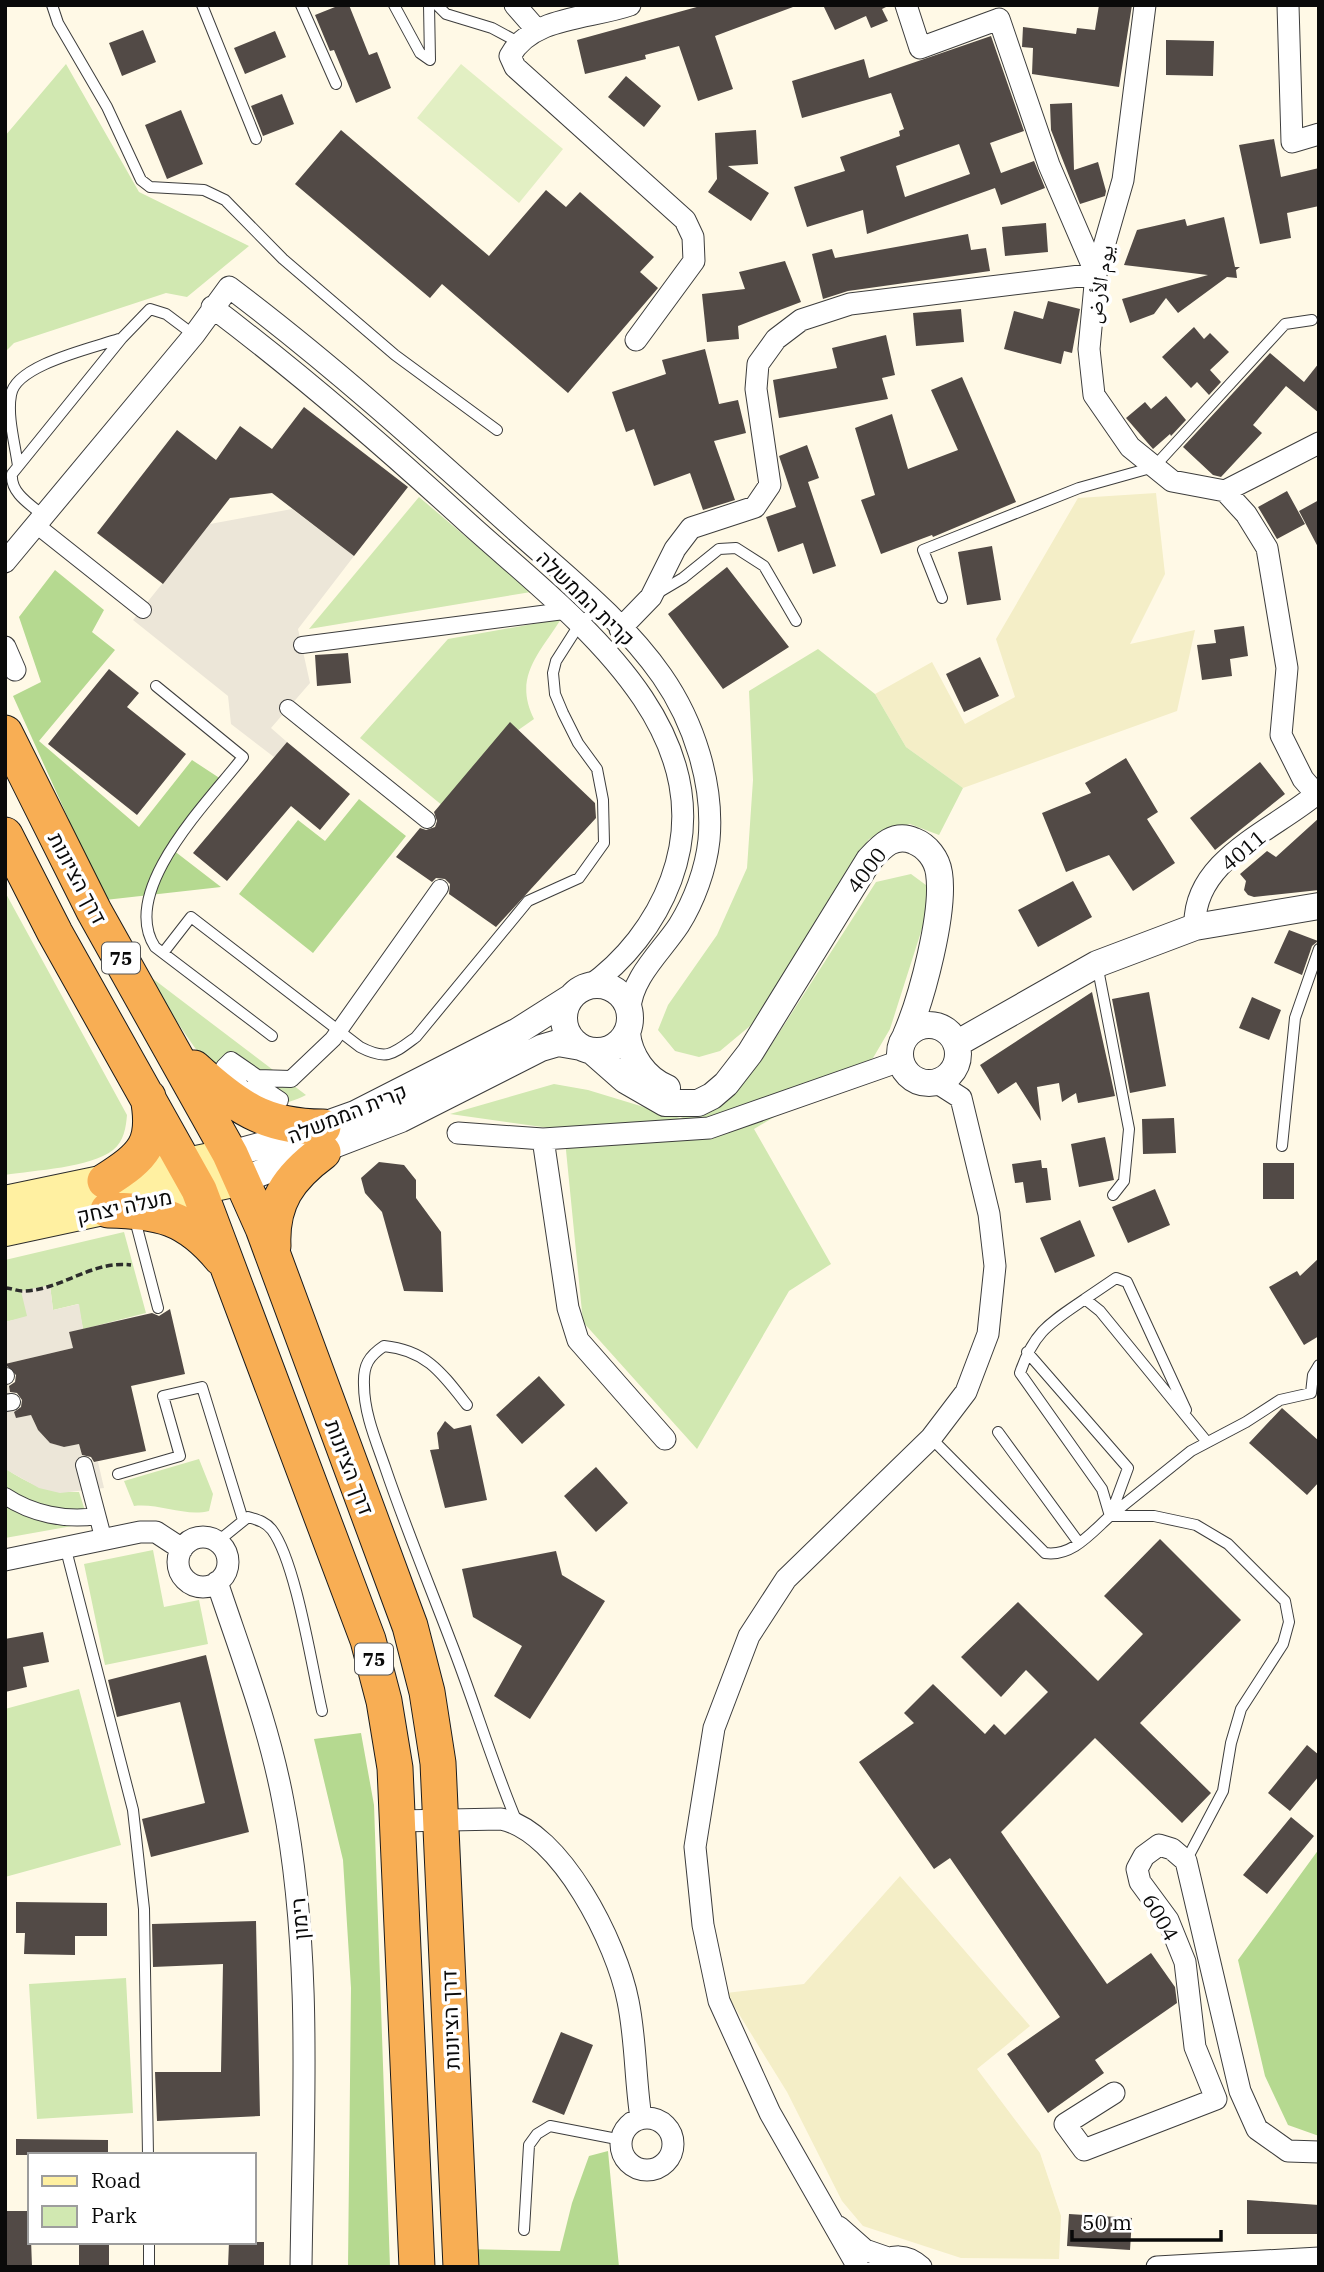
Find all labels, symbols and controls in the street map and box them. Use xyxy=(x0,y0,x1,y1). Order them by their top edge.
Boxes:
street label: يوم الأرض xyxy=(1078,243,1121,326)
street label: קרית הממשלה xyxy=(531,544,641,652)
street label: 4011 xyxy=(1215,823,1271,877)
street label: דרך הציונות xyxy=(42,827,114,929)
street label: 4000 xyxy=(840,841,892,899)
road number: 75 xyxy=(102,942,140,974)
street label: קרית הממשלה xyxy=(283,1076,411,1150)
street label: מעלה יצחק xyxy=(74,1182,174,1230)
street label: דרך הציונות xyxy=(319,1415,381,1519)
road number: 75 xyxy=(355,1644,393,1674)
street label: 6004 xyxy=(1136,1888,1186,1946)
street label: רימון xyxy=(283,1897,315,1941)
street label: דרך הציונות xyxy=(434,1970,466,2070)
legend xyxy=(28,2153,256,2244)
text: Road xyxy=(91,2166,141,2194)
scale bar xyxy=(1072,2198,1221,2242)
text: Park xyxy=(91,2201,138,2229)
text: 50 m xyxy=(1082,2208,1132,2236)

